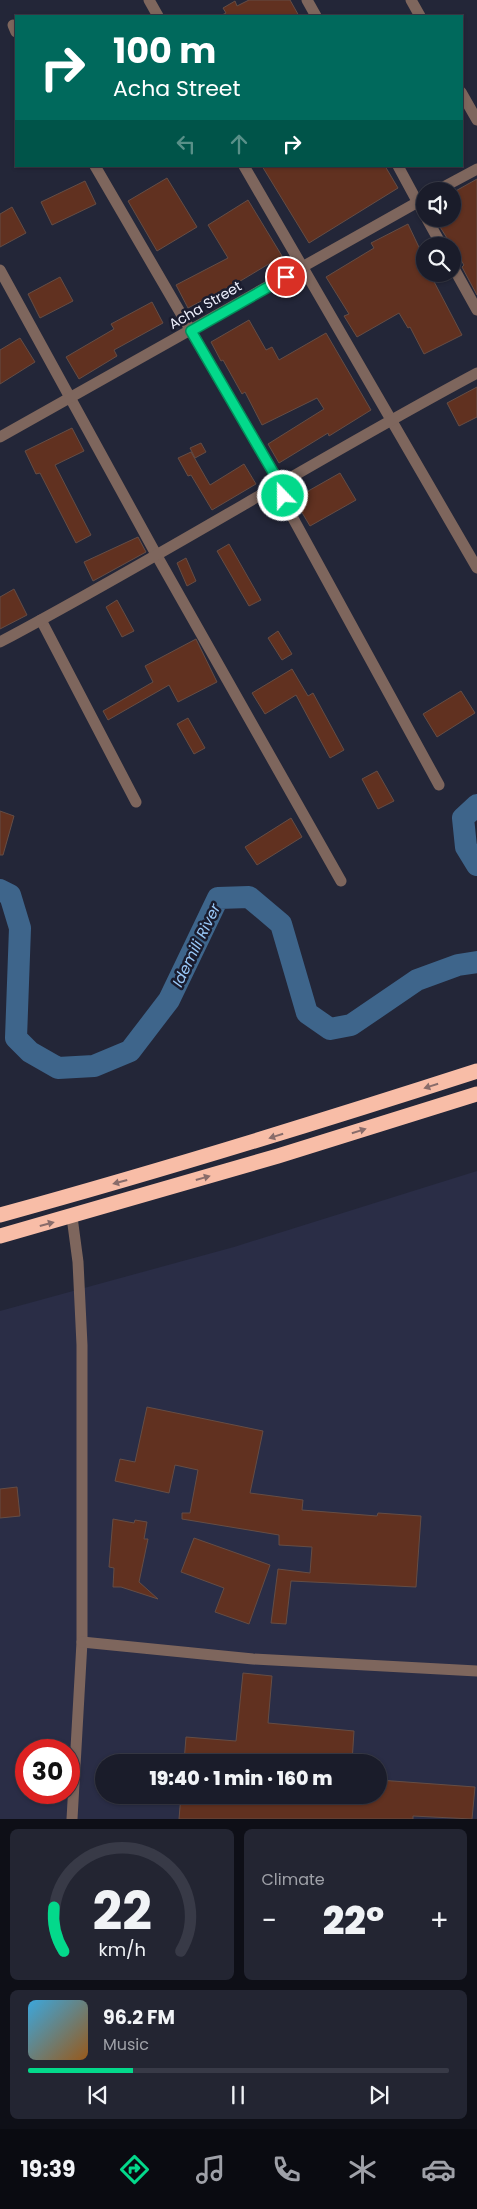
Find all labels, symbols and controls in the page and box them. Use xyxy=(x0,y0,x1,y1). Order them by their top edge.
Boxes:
text: 100 m xyxy=(113,26,216,75)
icon: right xyxy=(30,35,95,100)
text: Acha Street xyxy=(113,73,240,104)
icon: left xyxy=(172,130,200,158)
icon: ahead xyxy=(225,130,253,158)
icon: right xyxy=(278,130,306,158)
map controls xyxy=(416,182,461,282)
button: sound xyxy=(416,182,461,227)
button: search xyxy=(416,237,461,282)
pin xyxy=(265,256,307,298)
icon: arrive xyxy=(272,263,300,291)
street label: Acha Street xyxy=(165,276,245,334)
position arrow xyxy=(256,469,308,521)
water label: Idemili River xyxy=(167,899,225,990)
one-way arrow xyxy=(423,1083,438,1090)
one-way arrow xyxy=(351,1126,366,1134)
one-way arrow xyxy=(268,1132,283,1140)
one-way arrow xyxy=(196,1174,211,1182)
one-way arrow xyxy=(113,1178,128,1186)
one-way arrow xyxy=(40,1219,55,1227)
speed limit sign: 30 xyxy=(15,1739,80,1804)
text: 19:40 · 1 min · 160 m xyxy=(150,1765,333,1792)
text: Climate xyxy=(262,1868,325,1891)
text: 22 xyxy=(92,1875,151,1948)
text: 22° xyxy=(323,1894,384,1947)
text: − xyxy=(262,1901,277,1940)
text: + xyxy=(430,1901,449,1940)
text: km/h xyxy=(98,1937,146,1962)
text: 96.2 FM xyxy=(103,2004,175,2031)
text: Music xyxy=(103,2033,149,2056)
icon: previous xyxy=(84,2081,112,2109)
icon: pause xyxy=(224,2081,252,2109)
icon: next xyxy=(365,2081,393,2109)
icon: directions xyxy=(117,2152,152,2187)
icon: music xyxy=(193,2152,228,2187)
icon: phone xyxy=(269,2152,304,2187)
icon: climate xyxy=(345,2152,380,2187)
icon: car xyxy=(421,2152,456,2187)
text: 19:39 xyxy=(21,2154,75,2185)

